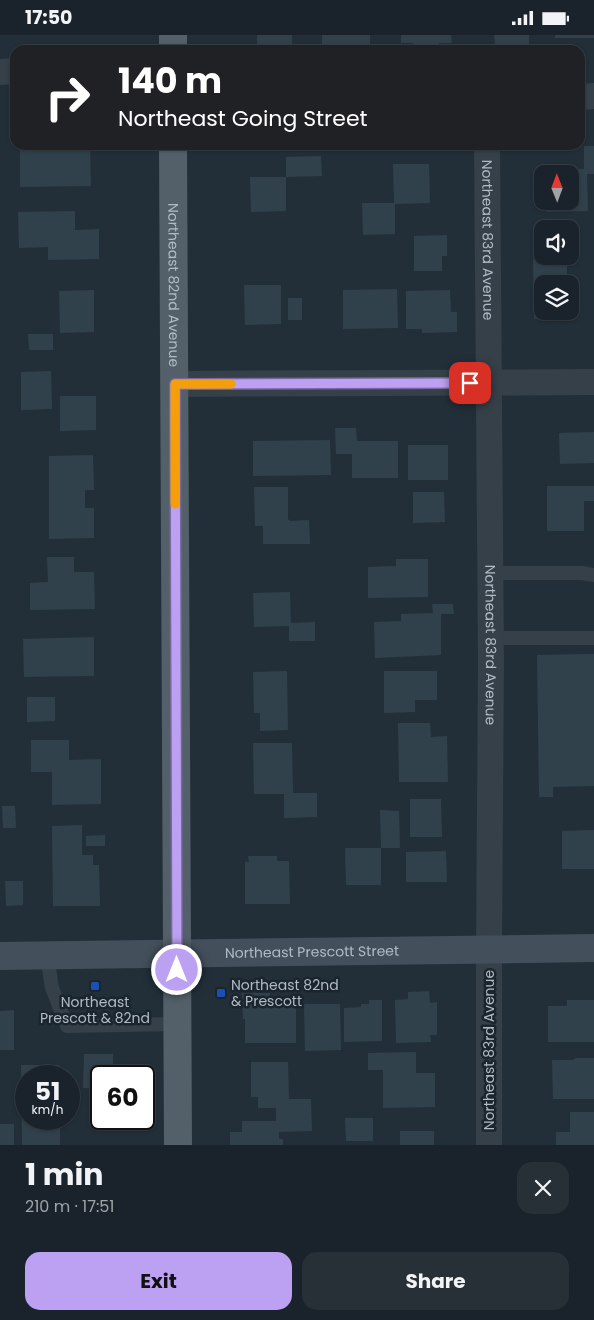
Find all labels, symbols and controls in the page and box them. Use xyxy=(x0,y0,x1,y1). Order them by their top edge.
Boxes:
text: 17:50 xyxy=(25,4,72,31)
text: 140 m xyxy=(118,56,222,105)
icon: right xyxy=(35,65,100,130)
text: Northeast Going Street xyxy=(118,103,368,134)
street label: Northeast 83rd Avenue xyxy=(477,160,498,321)
north arrow xyxy=(534,165,579,210)
map controls xyxy=(534,165,579,320)
street label: Northeast 82nd Avenue xyxy=(163,203,184,367)
button: sound xyxy=(534,220,579,265)
button: layers xyxy=(534,275,579,320)
pin xyxy=(449,362,491,404)
icon: arrive xyxy=(456,369,484,397)
street label: Northeast 83rd Avenue xyxy=(480,565,501,726)
street label: Northeast Prescott Street xyxy=(225,941,399,963)
position arrow xyxy=(150,943,202,995)
street label: Northeast 83rd Avenue xyxy=(479,969,499,1130)
place label: Northeast 82nd & Prescott xyxy=(231,975,339,1011)
marker: Northeast Prescott & 82nd xyxy=(89,980,101,992)
marker: Northeast 82nd & Prescott xyxy=(215,987,227,999)
place label: Northeast Prescott & 82nd xyxy=(40,992,150,1028)
speed limit sign: 60 xyxy=(90,1065,155,1130)
text: 51 xyxy=(35,1074,60,1109)
text: km/h xyxy=(32,1101,63,1118)
text: 1 min xyxy=(25,1153,103,1196)
button: close xyxy=(517,1162,569,1214)
text: 210 m · 17:51 xyxy=(25,1195,115,1218)
button: Exit xyxy=(25,1252,292,1310)
button: Share xyxy=(302,1252,569,1310)

